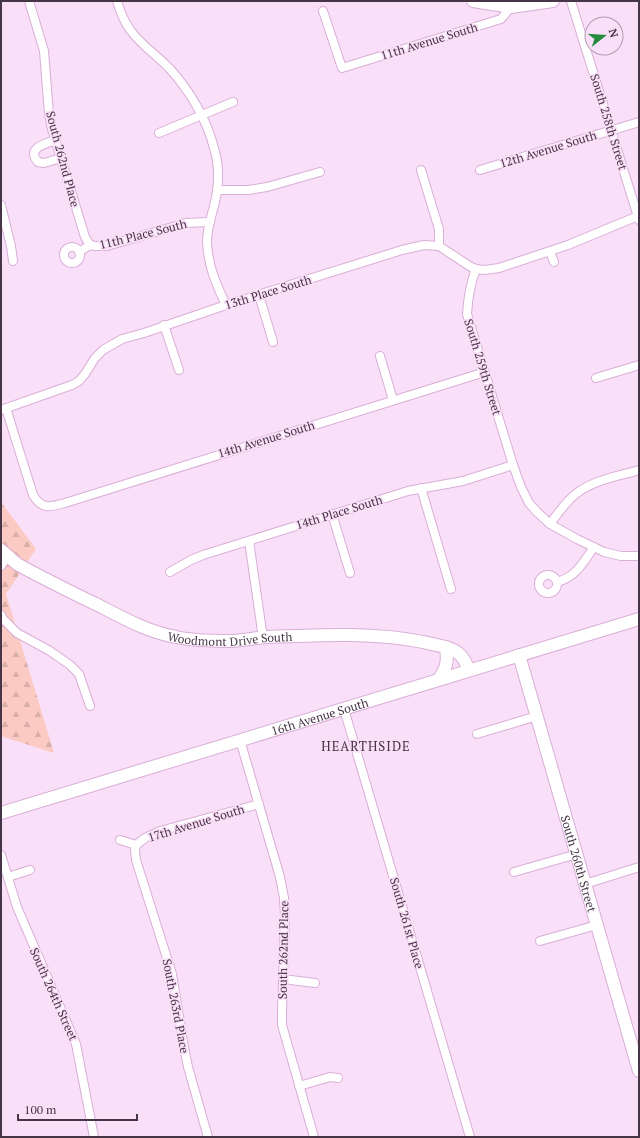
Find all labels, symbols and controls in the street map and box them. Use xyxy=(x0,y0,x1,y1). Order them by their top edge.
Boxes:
north arrow xyxy=(584,16,624,56)
street label: 11th Avenue South xyxy=(379,19,479,63)
text: N xyxy=(606,27,622,40)
street label: South 258th Street xyxy=(587,72,631,173)
street label: South 262nd Place xyxy=(43,109,83,209)
street label: 12th Avenue South xyxy=(498,127,598,171)
street label: 11th Place South xyxy=(98,216,188,252)
street label: 13th Place South xyxy=(223,272,313,312)
street label: South 259th Street xyxy=(461,317,505,418)
street label: 14th Avenue South xyxy=(216,417,316,461)
street label: 14th Place South xyxy=(294,492,384,532)
street label: Woodmont Drive South xyxy=(166,628,293,649)
street label: 16th Avenue South xyxy=(269,694,370,738)
district label: HEARTHSIDE xyxy=(321,737,411,755)
street label: 17th Avenue South xyxy=(146,801,246,845)
street label: South 260th Street xyxy=(558,813,600,914)
street label: South 261st Place xyxy=(387,876,427,970)
street label: South 262nd Place xyxy=(275,901,291,999)
street label: South 264th Street xyxy=(27,945,81,1043)
street label: South 263rd Place xyxy=(159,957,193,1055)
scale bar xyxy=(18,1096,137,1122)
text: 100 m xyxy=(24,1102,57,1117)

